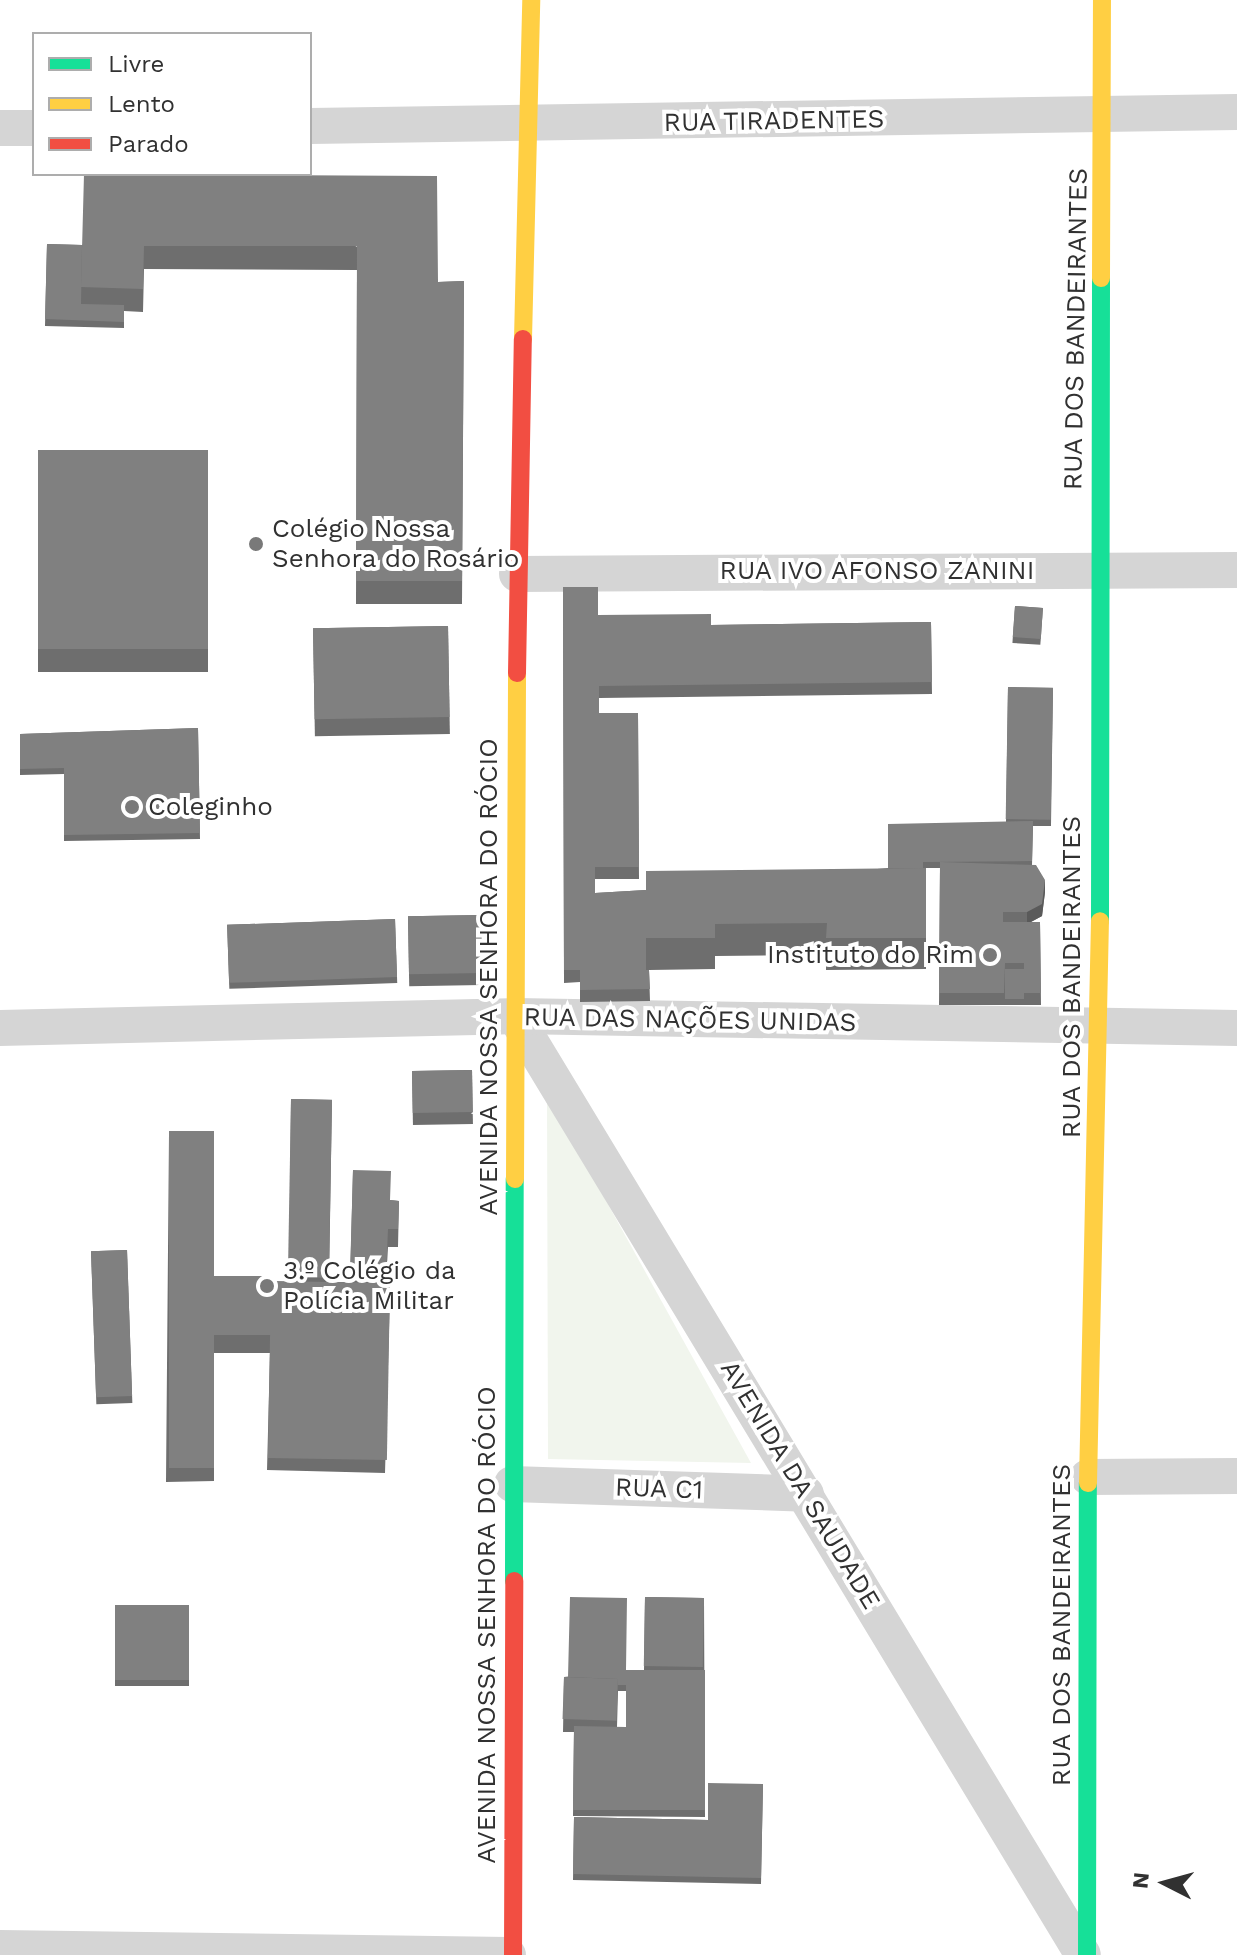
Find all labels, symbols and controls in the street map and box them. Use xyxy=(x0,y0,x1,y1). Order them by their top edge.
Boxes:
legend xyxy=(32,32,312,176)
text: Livre xyxy=(108,50,164,78)
text: Lento xyxy=(108,90,175,118)
street label: RUA TIRADENTES xyxy=(663,103,885,139)
text: Parado xyxy=(108,130,189,158)
street label: RUA DOS BANDEIRANTES xyxy=(1058,167,1094,491)
place label: Colégio Nossa Senhora do Rosário xyxy=(272,513,520,574)
marker: Colégio Nossa Senhora do Rosário xyxy=(247,535,265,553)
street label: RUA IVO AFONSO ZANINI xyxy=(719,555,1035,587)
street label: AVENIDA NOSSA SENHORA DO RÓCIO xyxy=(473,737,505,1217)
place label: Coleginho xyxy=(148,791,273,823)
marker: Coleginho xyxy=(123,798,141,816)
street label: RUA DOS BANDEIRANTES xyxy=(1056,815,1088,1139)
place label: Instituto do Rim xyxy=(767,939,974,971)
marker: Instituto do Rim xyxy=(981,946,999,964)
street label: RUA DAS NAÇÕES UNIDAS xyxy=(523,1001,857,1039)
place label: 3.º Colégio da Polícia Militar xyxy=(283,1255,456,1316)
marker: 3.º Colégio da Polícia Militar xyxy=(258,1277,276,1295)
street label: AVENIDA DA SAUDADE xyxy=(713,1354,887,1616)
street label: AVENIDA NOSSA SENHORA DO RÓCIO xyxy=(471,1385,503,1865)
street label: RUA DOS BANDEIRANTES xyxy=(1046,1463,1078,1787)
street label: RUA C1 xyxy=(614,1472,704,1506)
north arrow xyxy=(1125,1843,1205,1923)
text: N xyxy=(1127,1871,1154,1890)

